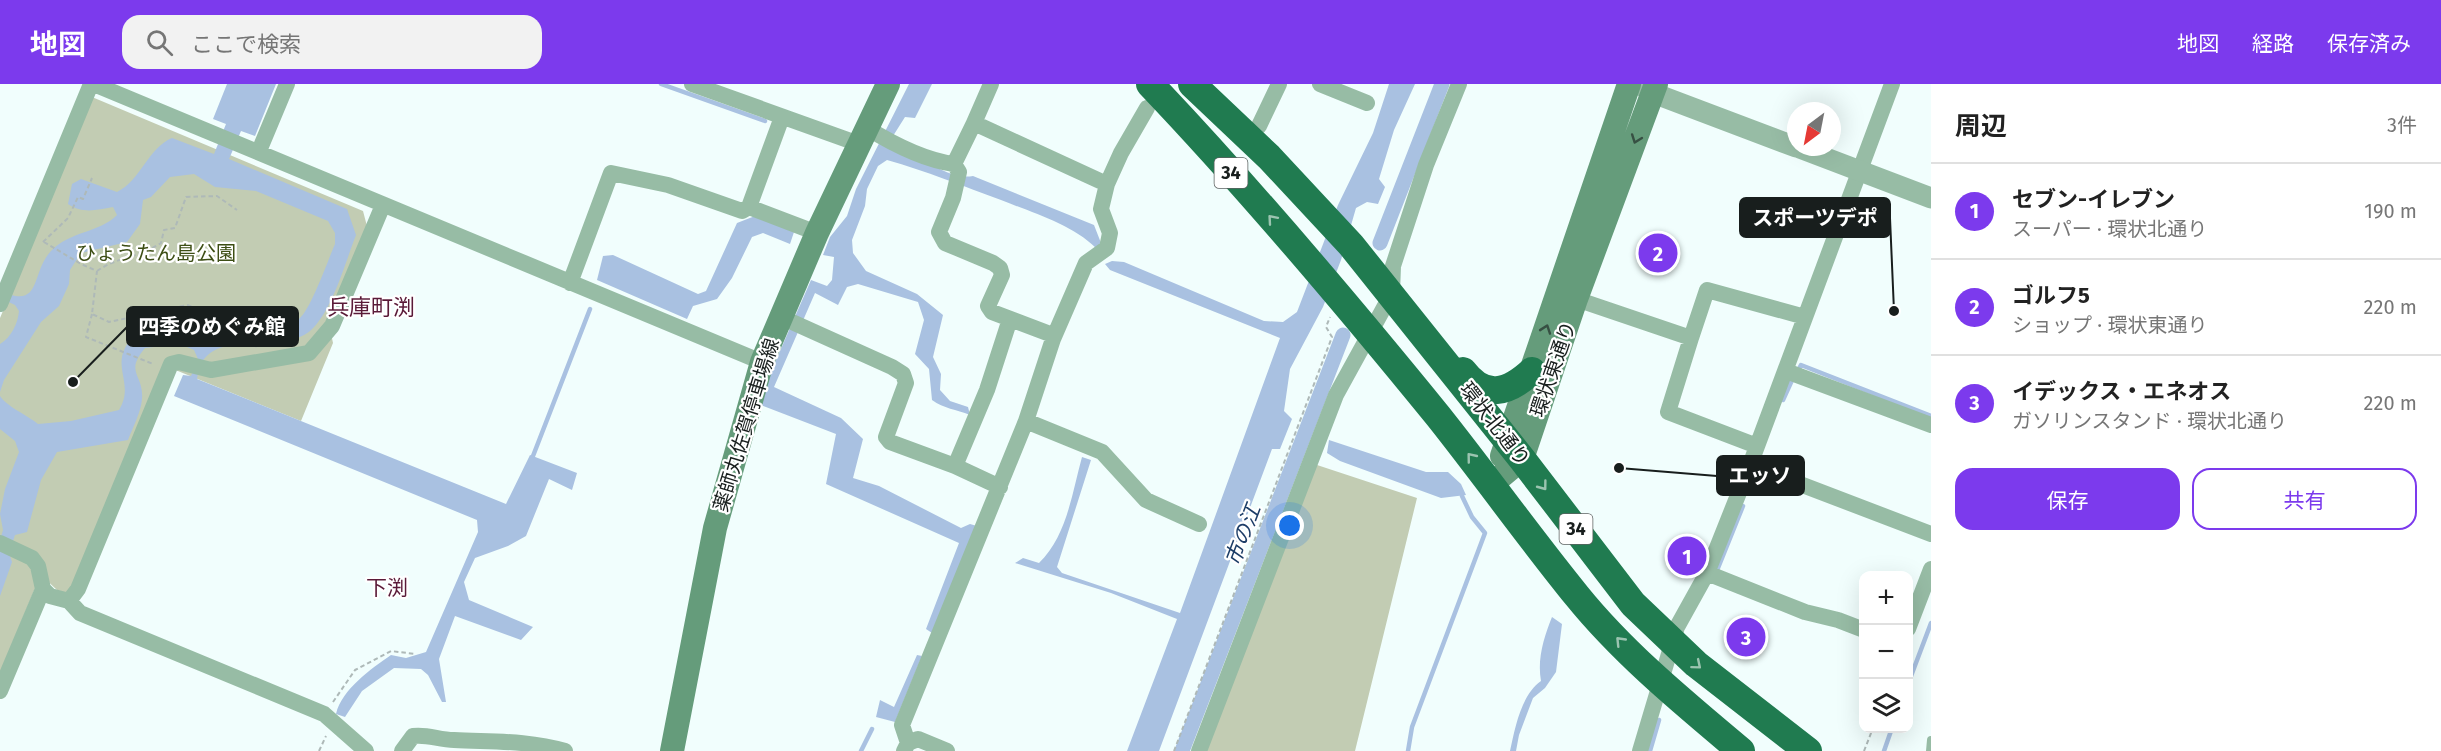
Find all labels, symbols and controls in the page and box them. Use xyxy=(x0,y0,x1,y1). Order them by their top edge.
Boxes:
search box xyxy=(122,15,542,69)
icon: search xyxy=(143,26,176,59)
text: 地図 xyxy=(30,28,86,61)
text: ここで検索 xyxy=(191,31,301,58)
text: 地図 xyxy=(2177,31,2219,57)
text: 経路 xyxy=(2252,31,2294,57)
text: 保存済み xyxy=(2327,31,2411,57)
north arrow xyxy=(1787,102,1841,156)
text: 周辺 xyxy=(1955,111,2007,142)
text: 3件 xyxy=(2387,113,2417,137)
one-way arrow xyxy=(1631,133,1643,144)
road number: 34 xyxy=(1214,158,1248,188)
text: セブン-イレブン xyxy=(2012,186,2175,213)
callout: スポーツデポ xyxy=(1740,198,1890,237)
text: 1 xyxy=(1970,199,1979,223)
text: 190 m xyxy=(2364,199,2417,223)
text: スポーツデポ xyxy=(1752,205,1878,231)
one-way arrow xyxy=(1268,215,1279,226)
text: スーパー · 環状北通り xyxy=(2012,217,2207,241)
pin: 2 xyxy=(1638,230,1678,276)
park label: ひょうたん島公園 xyxy=(76,241,236,265)
text: ゴルフ5 xyxy=(2012,282,2090,309)
district label: 兵庫町渕 xyxy=(327,294,415,321)
text: 2 xyxy=(1969,295,1980,319)
text: 220 m xyxy=(2364,295,2417,319)
callout: 四季のめぐみ館 xyxy=(127,307,298,346)
text: ショップ · 環状東通り xyxy=(2012,313,2207,337)
text: 四季のめぐみ館 xyxy=(138,314,286,340)
street label: 環状東通り xyxy=(1525,318,1581,420)
one-way arrow xyxy=(1539,324,1551,335)
street label: 薬師丸佐賀停車場線 xyxy=(708,335,784,515)
street label: 環状北通り xyxy=(1455,377,1535,471)
text: イデックス・エネオス xyxy=(2012,378,2231,405)
text: 3 xyxy=(1969,391,1980,415)
text: 220 m xyxy=(2364,391,2417,415)
text: ガソリンスタンド · 環状北通り xyxy=(2012,409,2287,433)
one-way arrow xyxy=(1468,453,1479,464)
callout: エッソ xyxy=(1717,456,1804,495)
text: エッソ xyxy=(1729,463,1792,489)
button: 保存 xyxy=(1955,468,2180,530)
button: 共有 xyxy=(2192,468,2417,530)
one-way arrow xyxy=(1536,479,1547,490)
water label: 市の江 xyxy=(1220,499,1267,569)
your location xyxy=(1275,511,1304,540)
road number: 34 xyxy=(1560,514,1592,544)
pin: 1 xyxy=(1668,534,1706,578)
map controls xyxy=(1859,571,1913,733)
button: + xyxy=(1859,571,1913,625)
district label: 下渕 xyxy=(366,575,408,601)
pin: 3 xyxy=(1726,614,1766,660)
button: − xyxy=(1859,625,1913,679)
one-way arrow xyxy=(1617,638,1628,649)
one-way arrow xyxy=(1690,658,1701,669)
button: layers xyxy=(1859,679,1913,733)

